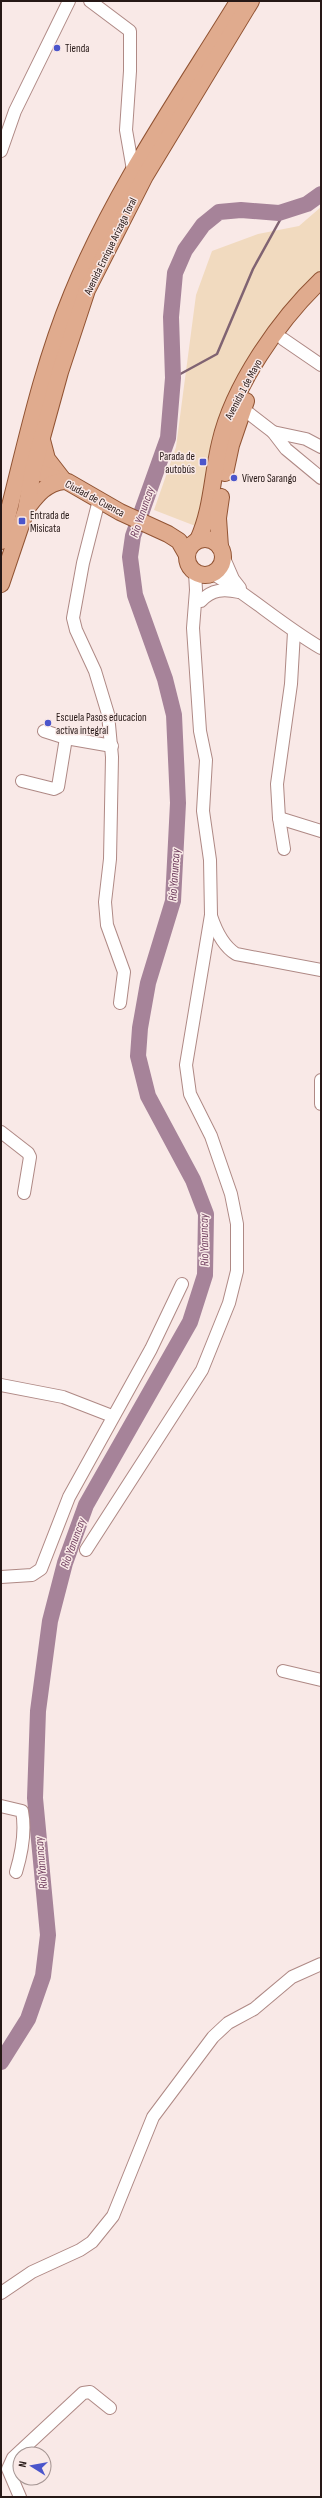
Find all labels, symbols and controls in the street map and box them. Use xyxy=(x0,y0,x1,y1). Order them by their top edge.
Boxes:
place label: Tienda xyxy=(65,42,89,55)
marker: Tienda xyxy=(52,43,62,53)
street label: Avenida Enrique Arízaga Toral xyxy=(81,196,140,298)
street label: Avenida 1 de Mayo xyxy=(222,357,265,422)
place label: Parada de autobús xyxy=(159,450,195,476)
marker: Parada de autobús xyxy=(198,457,208,467)
place label: Vivero Sarango xyxy=(242,472,297,485)
marker: Vivero Sarango xyxy=(229,473,239,483)
street label: Ciudad de Cuenca xyxy=(63,477,127,520)
water label: Río Yanuncay xyxy=(127,484,158,539)
place label: Entrada de Misicata xyxy=(30,509,69,535)
marker: Entrada de Misicata xyxy=(17,516,27,526)
place label: Escuela Pasos educacion activa integral xyxy=(56,711,147,737)
marker: Escuela Pasos educacion activa integral xyxy=(43,718,53,728)
water label: Río Yanuncay xyxy=(165,848,184,902)
water label: Río Yanuncay xyxy=(197,1213,212,1266)
water label: Río Yanuncay xyxy=(57,1515,90,1570)
water label: Río Yanuncay xyxy=(32,1836,51,1890)
north arrow xyxy=(12,2446,52,2486)
text: N xyxy=(16,2460,30,2468)

